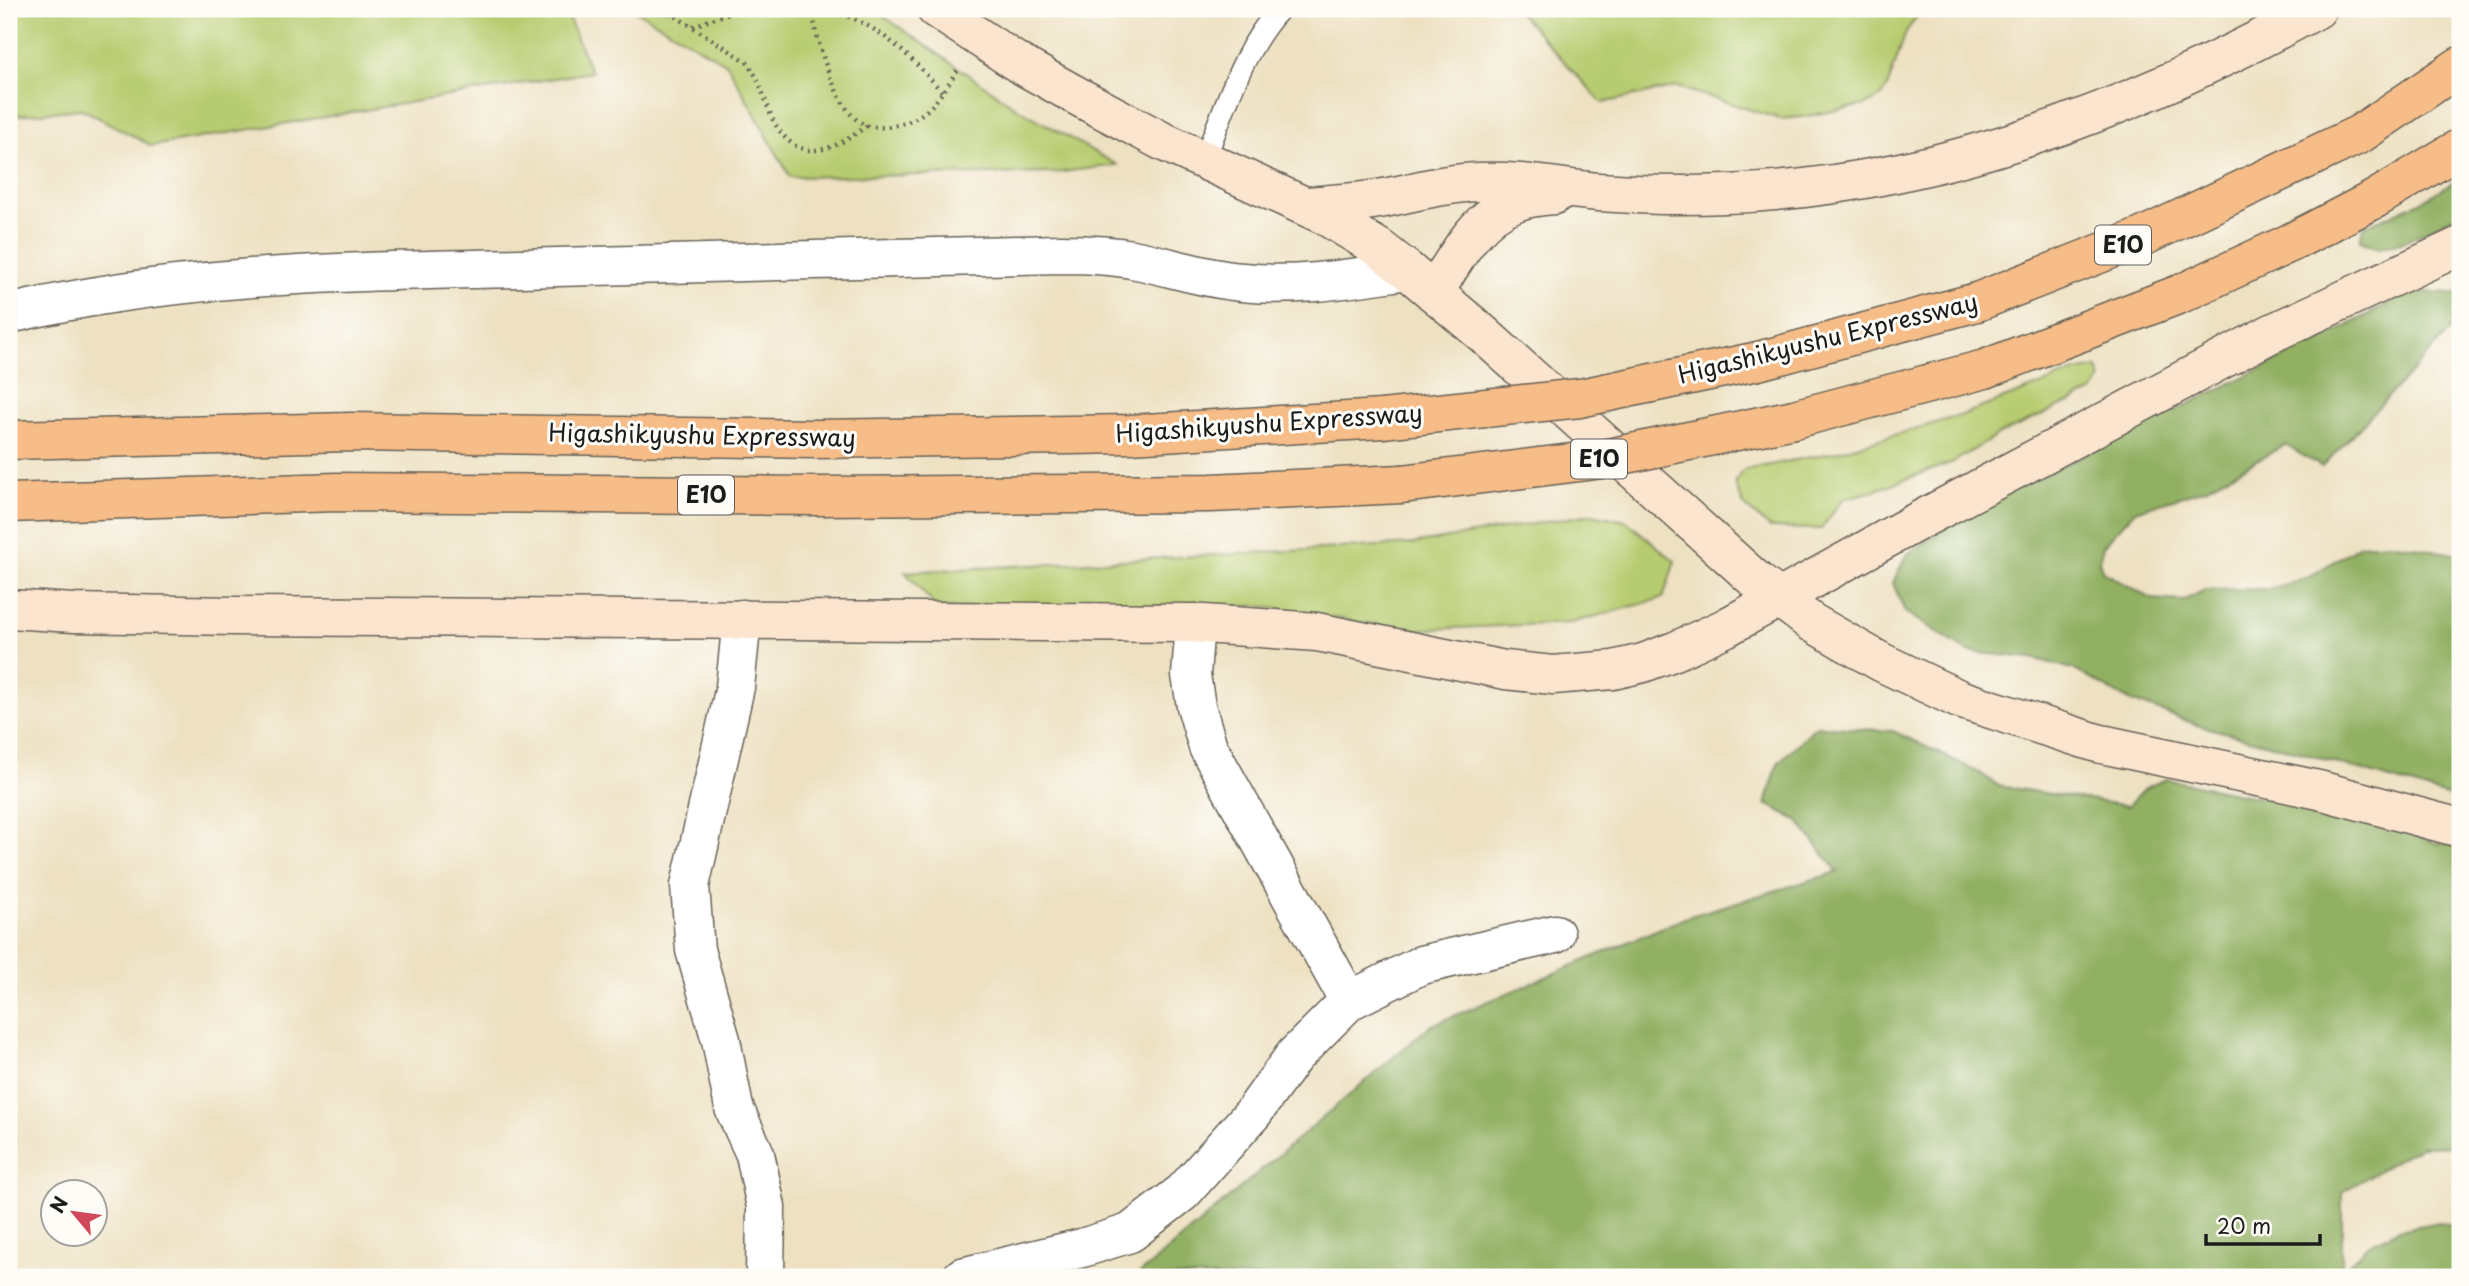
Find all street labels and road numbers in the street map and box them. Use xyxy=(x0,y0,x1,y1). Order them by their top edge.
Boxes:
road number: E10 xyxy=(2095,226,2151,264)
street label: Higashikyushu Expressway xyxy=(1674,282,1981,392)
street label: Higashikyushu Expressway xyxy=(1114,393,1423,451)
street label: Higashikyushu Expressway xyxy=(548,413,856,455)
road number: E10 xyxy=(1571,440,1627,478)
road number: E10 xyxy=(678,475,734,514)

